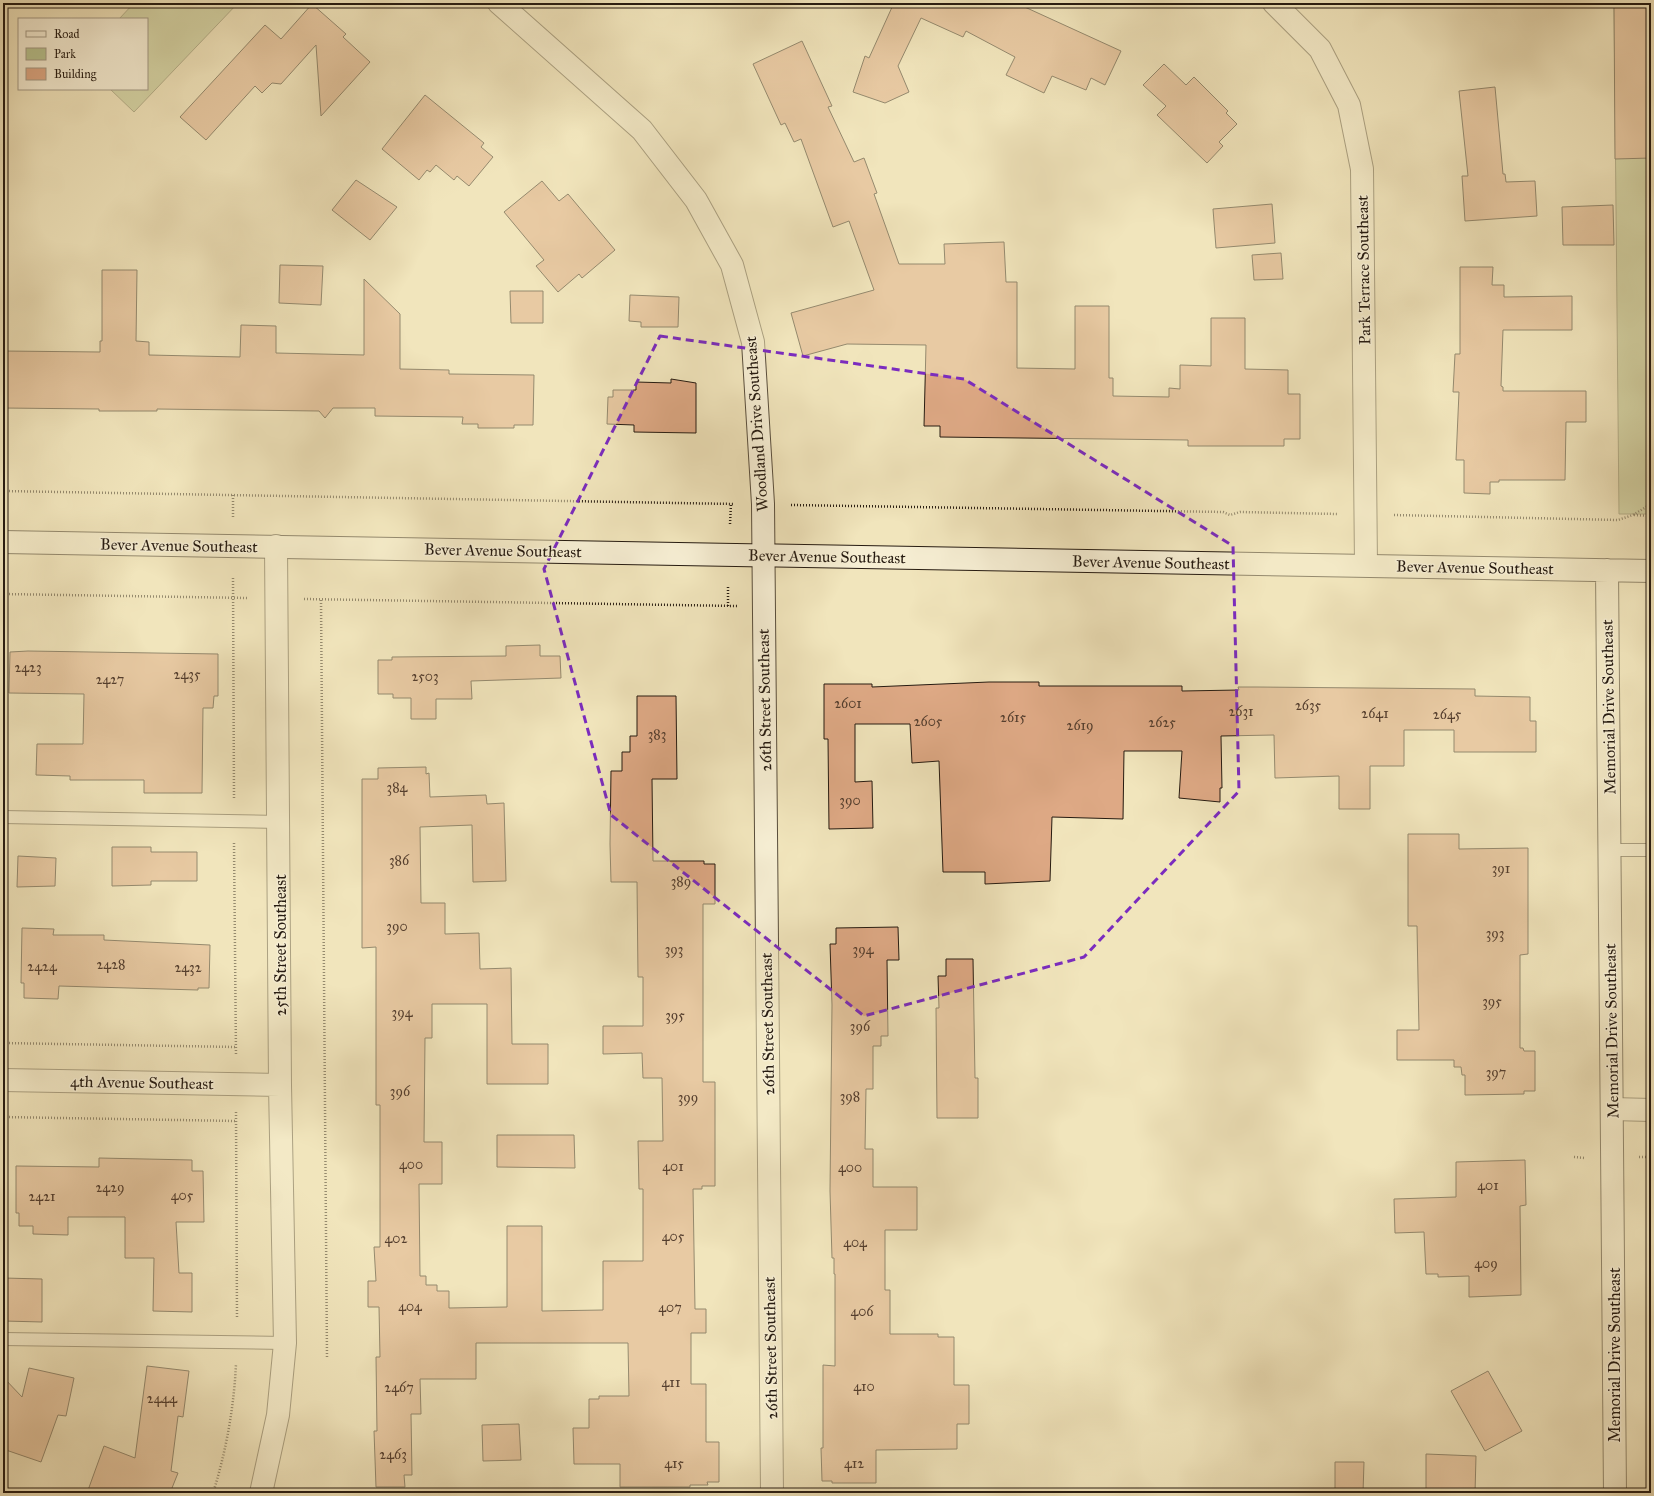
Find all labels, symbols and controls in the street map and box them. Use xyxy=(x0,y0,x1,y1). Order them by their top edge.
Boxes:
legend xyxy=(18,18,148,90)
text: Road xyxy=(54,27,80,41)
text: Park xyxy=(54,47,76,61)
text: Building xyxy=(54,67,97,82)
street label: Park Terrace Southeast xyxy=(1353,195,1374,345)
street label: Woodland Drive Southeast xyxy=(741,335,772,512)
street label: Bever Avenue Southeast xyxy=(100,535,258,556)
street label: Bever Avenue Southeast xyxy=(424,540,582,561)
street label: Bever Avenue Southeast xyxy=(748,546,906,567)
street label: Bever Avenue Southeast xyxy=(1072,552,1230,573)
street label: Bever Avenue Southeast xyxy=(1396,557,1554,578)
street label: Memorial Drive Southeast xyxy=(1597,619,1620,795)
street label: 26th Street Southeast xyxy=(754,628,775,771)
house number: 2423 xyxy=(14,659,42,676)
house number: 2435 xyxy=(174,666,201,683)
house number: 2503 xyxy=(411,668,439,685)
house number: 2427 xyxy=(96,671,124,688)
house number: 2601 xyxy=(834,695,862,712)
house number: 2635 xyxy=(1295,697,1322,714)
house number: 2631 xyxy=(1228,703,1254,720)
house number: 2641 xyxy=(1361,705,1389,722)
house number: 2645 xyxy=(1433,706,1462,723)
house number: 2615 xyxy=(1000,709,1026,726)
house number: 2605 xyxy=(914,713,943,730)
house number: 2625 xyxy=(1148,714,1176,731)
house number: 2619 xyxy=(1067,717,1093,734)
house number: 383 xyxy=(648,726,666,743)
house number: 384 xyxy=(387,779,409,796)
house number: 390 xyxy=(839,792,861,809)
house number: 386 xyxy=(389,852,410,869)
house number: 391 xyxy=(1492,860,1511,877)
house number: 389 xyxy=(671,873,691,890)
street label: 25th Street Southeast xyxy=(271,874,290,1016)
house number: 390 xyxy=(386,918,408,935)
house number: 393 xyxy=(1486,925,1504,942)
house number: 393 xyxy=(665,941,683,958)
house number: 394 xyxy=(853,941,875,958)
street label: Memorial Drive Southeast xyxy=(1600,943,1623,1119)
street label: 26th Street Southeast xyxy=(757,952,778,1095)
house number: 2428 xyxy=(96,956,126,973)
house number: 2424 xyxy=(27,958,58,975)
house number: 2432 xyxy=(174,959,202,976)
house number: 395 xyxy=(1482,993,1502,1010)
house number: 394 xyxy=(392,1004,414,1021)
house number: 395 xyxy=(665,1007,685,1024)
house number: 396 xyxy=(850,1018,871,1035)
house number: 397 xyxy=(1486,1064,1506,1081)
street label: 4th Avenue Southeast xyxy=(70,1072,214,1093)
house number: 396 xyxy=(390,1083,411,1100)
house number: 398 xyxy=(840,1088,860,1105)
house number: 399 xyxy=(678,1089,698,1106)
house number: 400 xyxy=(399,1156,423,1173)
house number: 401 xyxy=(662,1158,684,1175)
house number: 400 xyxy=(838,1159,862,1176)
house number: 401 xyxy=(1477,1177,1499,1194)
house number: 2429 xyxy=(95,1179,125,1196)
house number: 405 xyxy=(171,1187,194,1204)
house number: 2421 xyxy=(28,1188,56,1205)
house number: 405 xyxy=(662,1228,685,1245)
house number: 402 xyxy=(385,1230,408,1247)
house number: 404 xyxy=(843,1234,868,1251)
house number: 409 xyxy=(1474,1255,1498,1272)
street label: Memorial Drive Southeast xyxy=(1605,1267,1624,1443)
street label: 26th Street Southeast xyxy=(760,1276,781,1419)
house number: 404 xyxy=(398,1298,423,1315)
house number: 407 xyxy=(658,1299,682,1316)
house number: 406 xyxy=(850,1303,874,1320)
house number: 411 xyxy=(662,1374,681,1391)
house number: 410 xyxy=(853,1378,875,1395)
house number: 2467 xyxy=(384,1379,414,1396)
house number: 2444 xyxy=(147,1390,178,1407)
house number: 2463 xyxy=(379,1446,407,1463)
house number: 415 xyxy=(664,1455,684,1472)
house number: 412 xyxy=(844,1455,864,1472)

